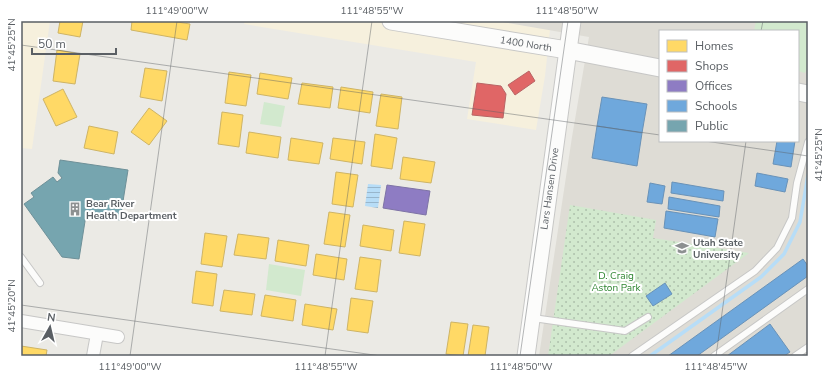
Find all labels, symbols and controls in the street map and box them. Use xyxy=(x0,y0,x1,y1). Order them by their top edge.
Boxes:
text: 111°49'00"W xyxy=(146,4,208,18)
text: 111°48'55"W xyxy=(341,4,403,18)
text: 111°48'50"W xyxy=(536,4,598,18)
text: 41°45'25"N xyxy=(5,18,19,72)
scale bar xyxy=(32,30,116,56)
legend xyxy=(659,30,799,142)
street label: 1400 North xyxy=(499,33,553,55)
text: 50 m xyxy=(38,36,66,52)
text: Homes xyxy=(695,38,733,54)
text: Shops xyxy=(695,58,729,74)
text: Offices xyxy=(695,78,733,94)
text: Schools xyxy=(695,98,738,114)
text: Public xyxy=(695,118,729,134)
text: 41°45'25"N xyxy=(812,128,826,182)
street label: Lars Hansen Drive xyxy=(537,147,563,231)
place label: Bear River Health Department xyxy=(86,197,177,223)
building icon: Bear River Health Department xyxy=(67,201,83,217)
place label: Utah State University xyxy=(693,236,744,262)
school or university icon: Utah State University xyxy=(674,240,690,256)
park label: D. Craig Aston Park xyxy=(591,269,642,295)
text: 41°45'20"N xyxy=(5,279,19,333)
north arrow xyxy=(30,307,70,347)
text: N xyxy=(46,310,56,326)
text: 111°49'00"W xyxy=(99,360,161,374)
text: 111°48'55"W xyxy=(295,360,357,374)
text: 111°48'50"W xyxy=(490,360,552,374)
text: 111°48'45"W xyxy=(685,360,747,374)

